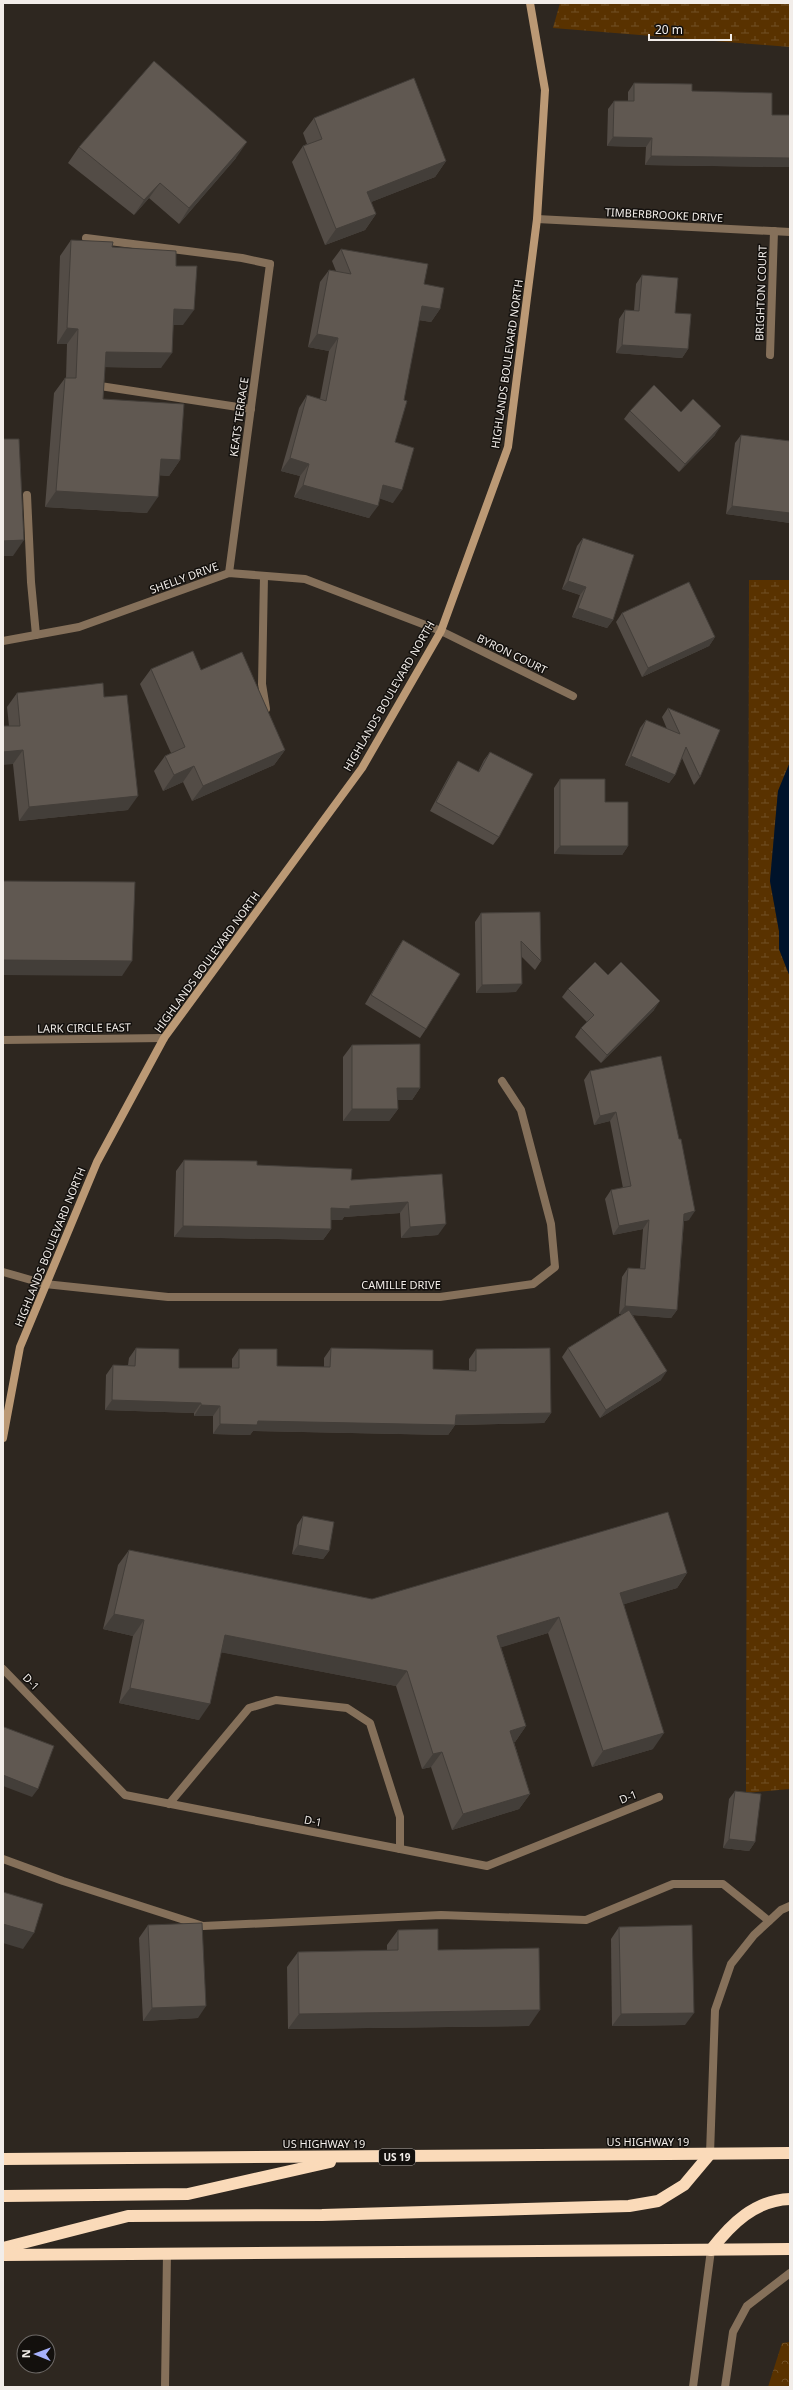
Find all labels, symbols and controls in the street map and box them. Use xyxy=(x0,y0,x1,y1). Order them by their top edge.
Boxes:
scale bar xyxy=(649,16,731,42)
text: 20 m xyxy=(655,21,683,38)
street label: TIMBERBROOKE DRIVE xyxy=(605,204,723,225)
street label: BRIGHTON COURT xyxy=(751,245,770,341)
street label: HIGHLANDS BOULEVARD NORTH xyxy=(487,278,526,450)
street label: KEATS TERRACE xyxy=(226,376,251,458)
street label: SHELLY DRIVE xyxy=(147,558,220,597)
street label: HIGHLANDS BOULEVARD NORTH xyxy=(339,618,438,773)
street label: BYRON COURT xyxy=(475,630,550,677)
street label: HIGHLANDS BOULEVARD NORTH xyxy=(150,888,263,1035)
street label: LARK CIRCLE EAST xyxy=(37,1019,131,1036)
street label: HIGHLANDS BOULEVARD NORTH xyxy=(11,1165,88,1329)
street label: CAMILLE DRIVE xyxy=(361,1277,441,1292)
street label: D-1 xyxy=(20,1670,43,1693)
street label: D-1 xyxy=(617,1786,639,1807)
street label: D-1 xyxy=(303,1811,323,1830)
street label: US HIGHWAY 19 xyxy=(607,2134,689,2149)
street label: US HIGHWAY 19 xyxy=(283,2136,365,2151)
road number: US 19 xyxy=(379,2149,415,2165)
north arrow xyxy=(16,2334,56,2374)
text: N xyxy=(18,2349,33,2358)

